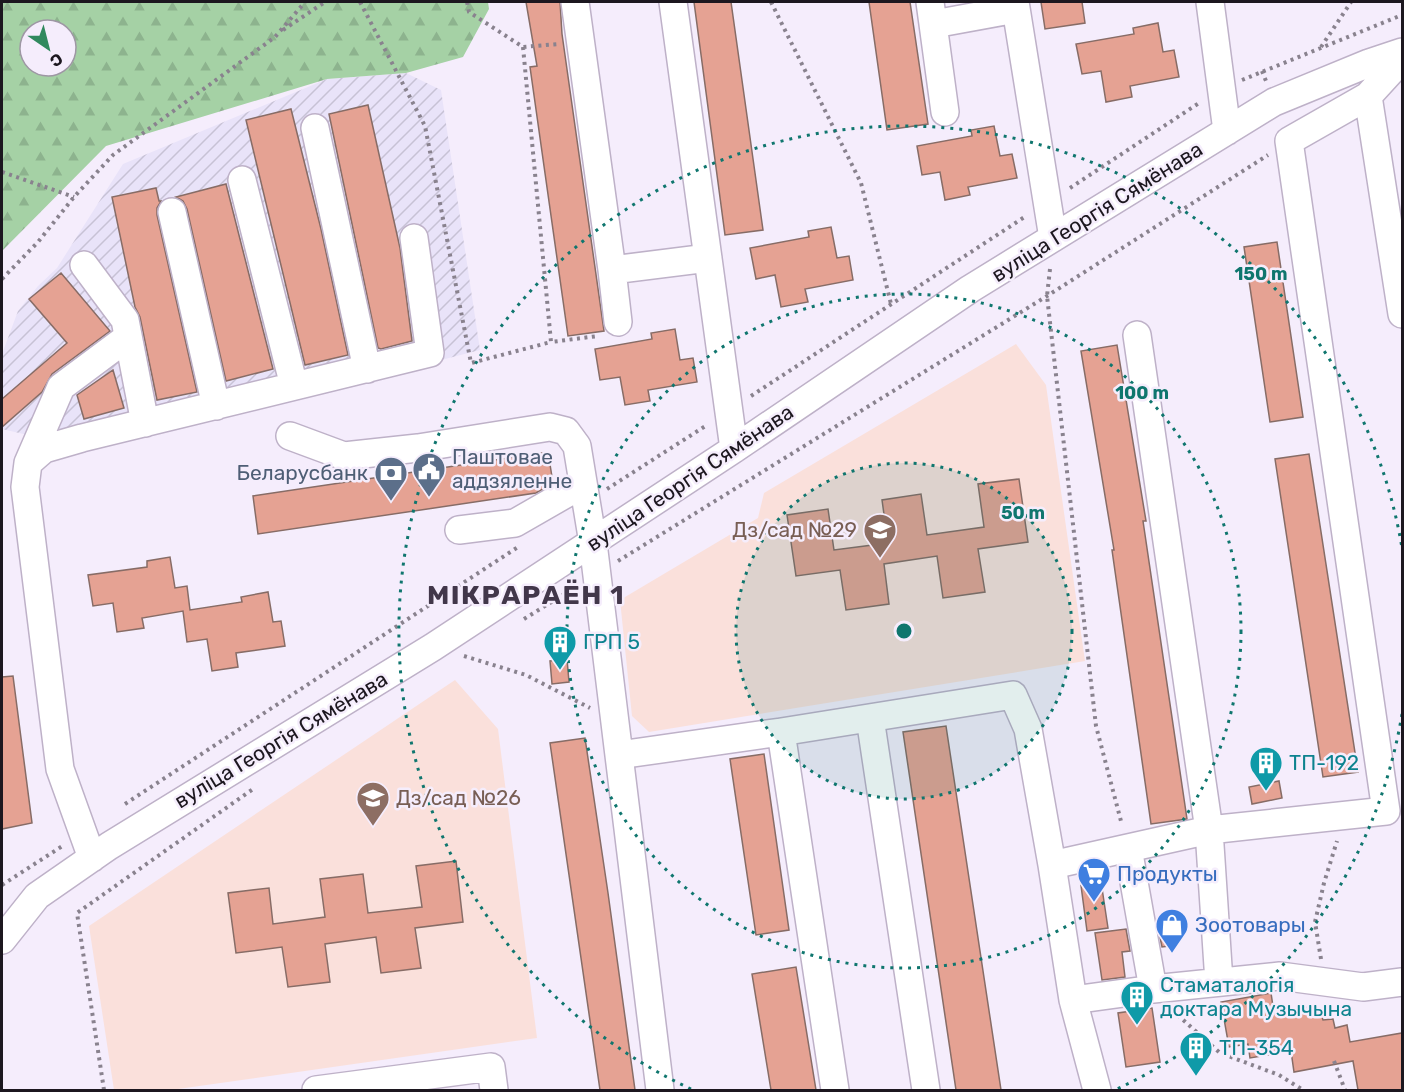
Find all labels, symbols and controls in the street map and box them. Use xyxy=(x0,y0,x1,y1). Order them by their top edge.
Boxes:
north arrow xyxy=(18,18,78,78)
text: С xyxy=(46,49,66,71)
street label: вуліца Георгія Сямёнава xyxy=(987,136,1207,287)
text: 150 m xyxy=(1234,263,1288,285)
text: 100 m xyxy=(1115,382,1169,404)
street label: вуліца Георгія Сямёнава xyxy=(581,399,798,556)
place label: Паштовае аддзяленне xyxy=(452,444,572,493)
public building icon: Паштовае аддзяленне xyxy=(411,451,447,498)
bank icon: Беларусбанк xyxy=(373,455,409,502)
place label: Беларусбанк xyxy=(236,460,368,485)
text: 50 m xyxy=(1001,502,1045,524)
school or university icon: Дз/сад №29 xyxy=(862,512,898,559)
place label: Дз/сад №29 xyxy=(732,517,857,542)
district label: МІКРАРАЁН 1 xyxy=(427,579,625,611)
centre of rings xyxy=(894,621,914,641)
building icon: ГРП 5 xyxy=(542,624,578,671)
place label: ГРП 5 xyxy=(583,629,640,654)
street label: вуліца Георгія Сямёнава xyxy=(170,666,392,813)
building icon: ТП-192 xyxy=(1248,745,1284,792)
place label: ТП-192 xyxy=(1289,750,1359,775)
school or university icon: Дз/сад №26 xyxy=(355,780,391,827)
place label: Дз/сад №26 xyxy=(396,785,521,810)
supermarket icon: Продукты xyxy=(1076,856,1112,903)
place label: Продукты xyxy=(1117,861,1218,886)
shop icon: Зоотовары xyxy=(1154,907,1190,954)
place label: Зоотовары xyxy=(1195,912,1306,937)
place label: Стаматалогія доктара Музычына xyxy=(1160,972,1352,1021)
building icon: Стаматалогія доктара Музычына xyxy=(1119,979,1155,1026)
building icon: ТП-354 xyxy=(1178,1030,1214,1077)
place label: ТП-354 xyxy=(1219,1035,1294,1060)

